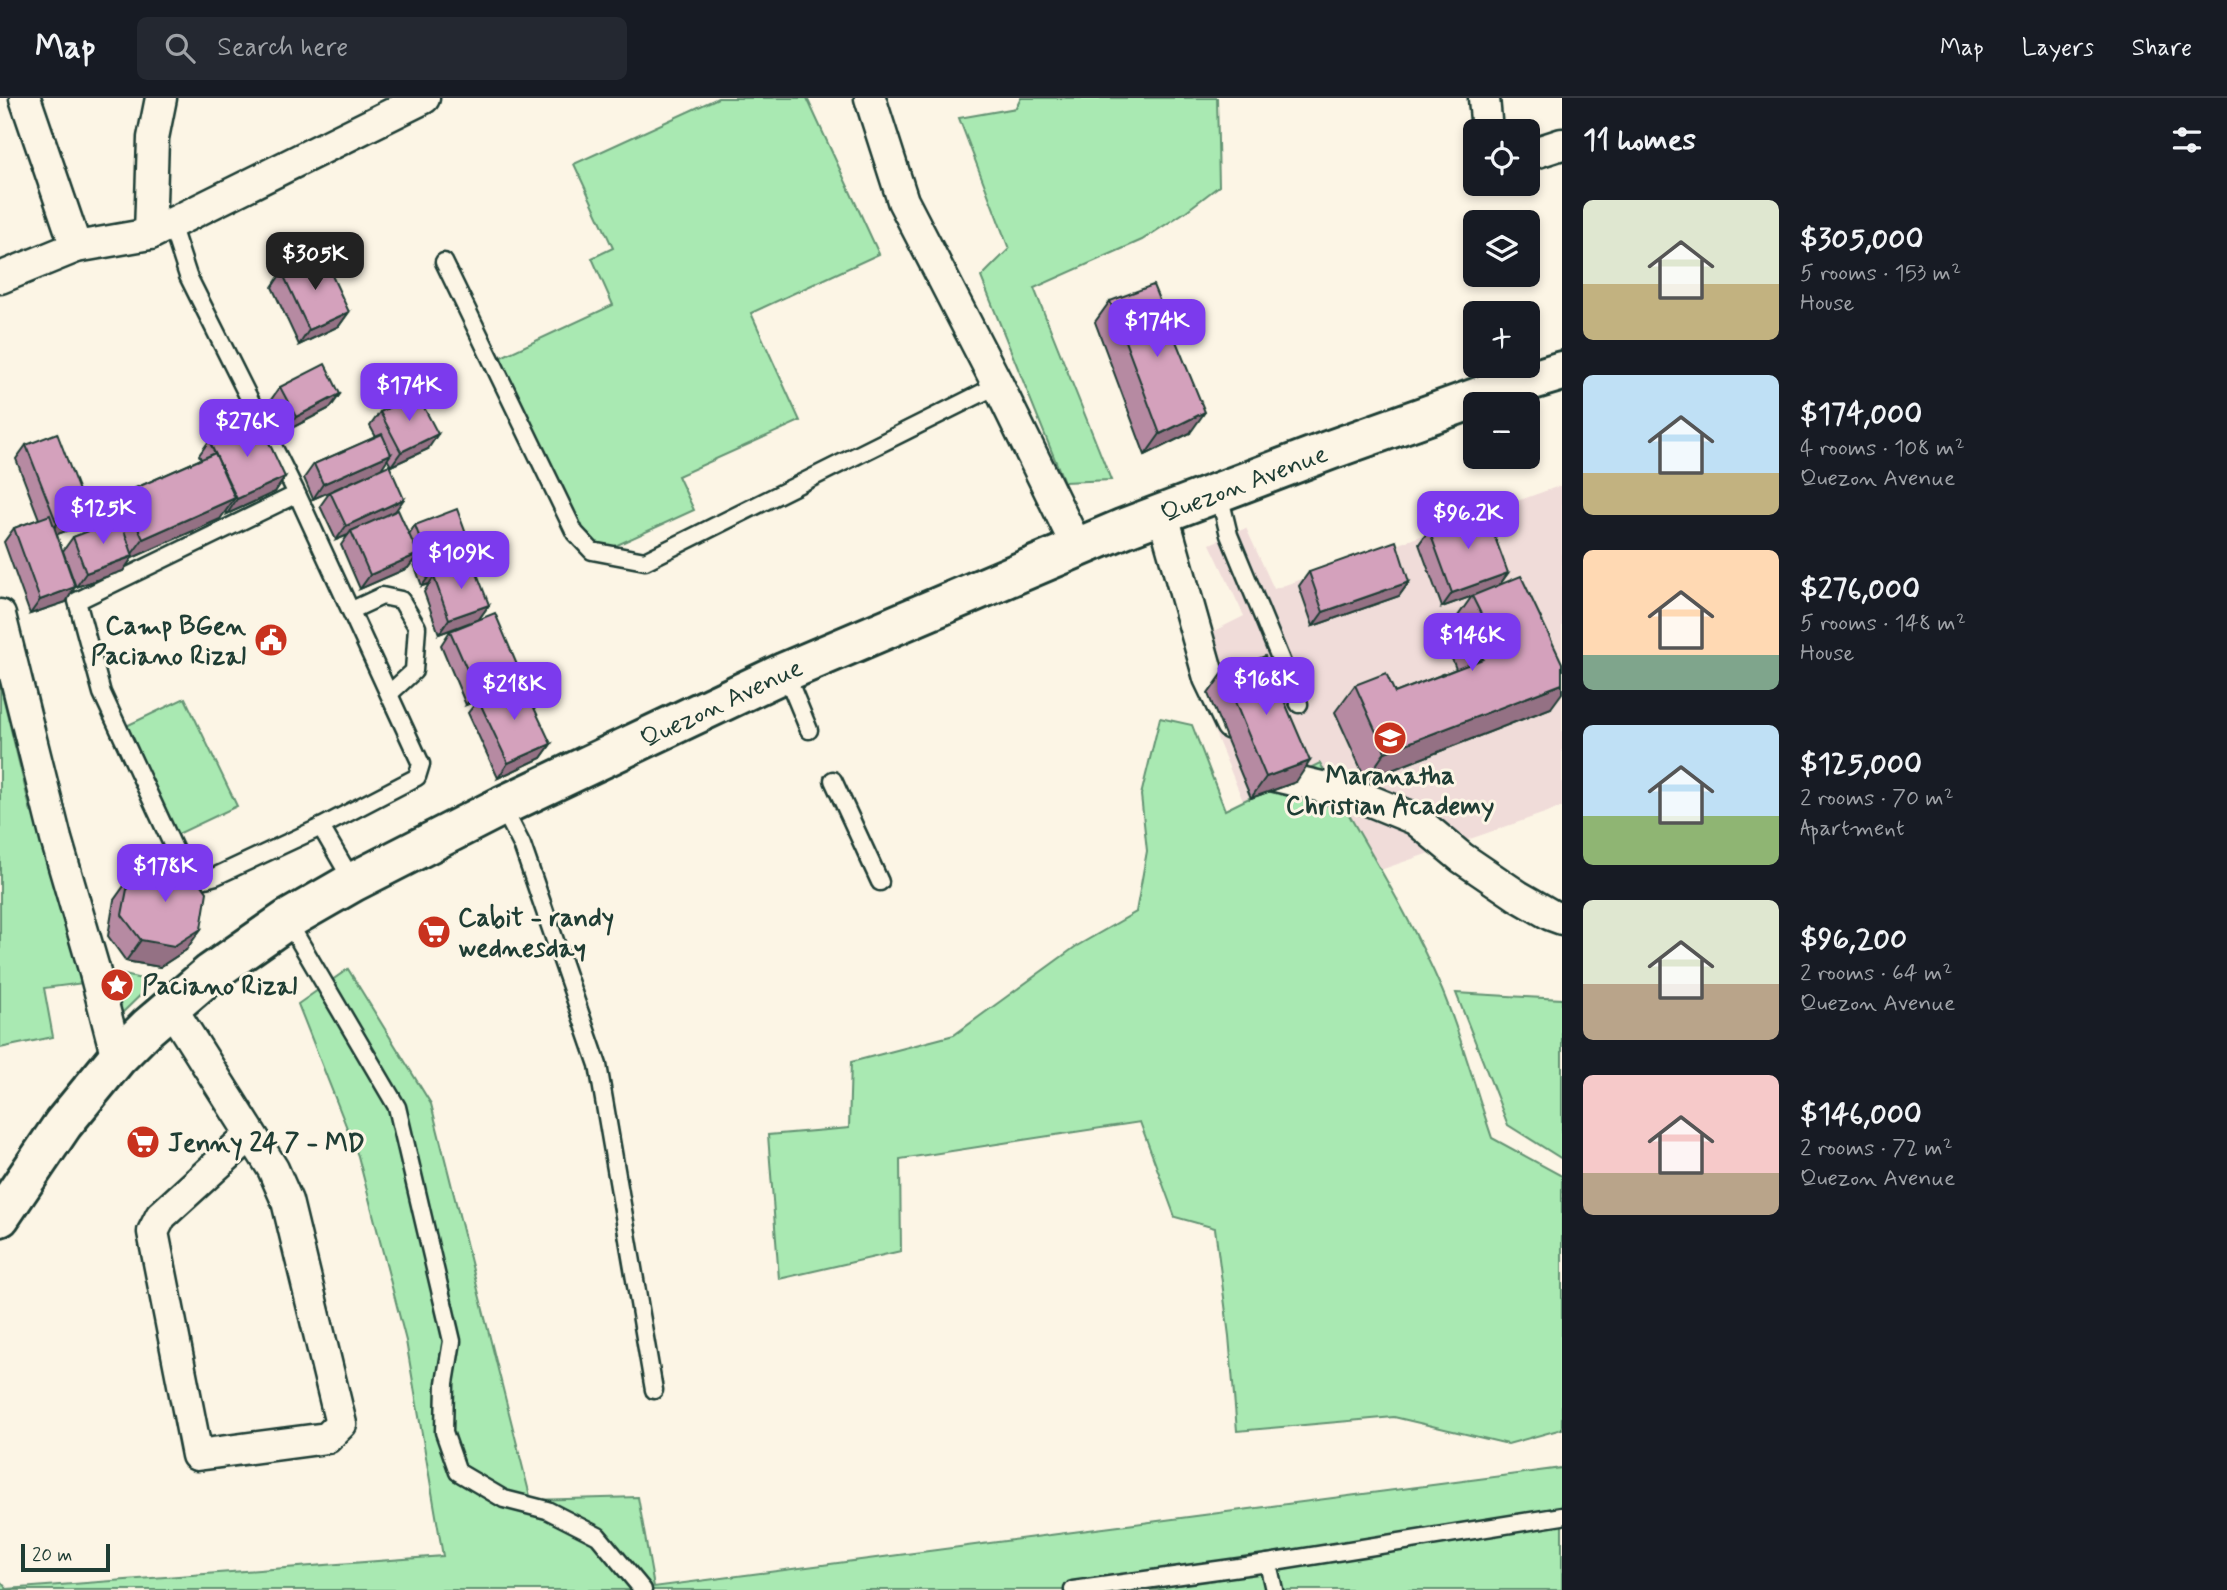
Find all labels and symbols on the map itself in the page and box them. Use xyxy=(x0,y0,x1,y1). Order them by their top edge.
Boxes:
pin: $305K xyxy=(266,232,364,292)
pin: $174K xyxy=(1108,300,1206,359)
pin: $174K xyxy=(360,364,458,423)
pin: $276K xyxy=(198,400,296,459)
street label: Quezon Avenue xyxy=(1156,437,1333,532)
pin: $125K xyxy=(54,486,152,546)
pin: $96.2K xyxy=(1411,491,1525,551)
pin: $109K xyxy=(412,532,510,591)
place label: Camp BGen Paciano Rizal xyxy=(91,610,247,674)
pin: $146K xyxy=(1423,614,1521,673)
public building icon: Camp BGen Paciano Rizal xyxy=(252,621,290,659)
street label: Quezon Avenue xyxy=(635,651,808,757)
pin: $168K xyxy=(1217,658,1315,717)
pin: $218K xyxy=(465,662,563,722)
school or university icon: Maranatha Christian Academy xyxy=(1371,719,1409,757)
place label: Maranatha Christian Academy xyxy=(1286,760,1494,824)
pin: $178K xyxy=(116,844,214,904)
place label: Cabit - randy wednesday xyxy=(458,902,614,966)
supermarket icon: Cabit - randy wednesday xyxy=(415,913,453,951)
place icon: Paciano Rizal xyxy=(98,966,136,1004)
place label: Paciano Rizal xyxy=(142,970,297,1004)
supermarket icon: Jenny 24 7 - MD xyxy=(124,1123,162,1161)
place label: Jenny 24 7 - MD xyxy=(168,1127,365,1161)
scale bar xyxy=(21,1541,110,1573)

